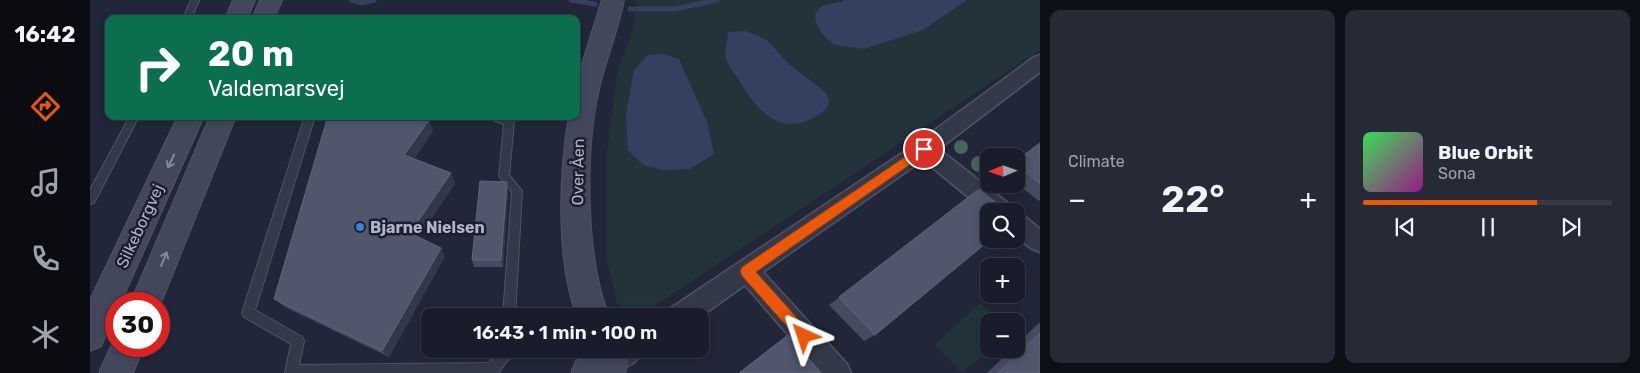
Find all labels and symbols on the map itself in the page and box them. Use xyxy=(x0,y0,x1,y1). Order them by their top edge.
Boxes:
pin xyxy=(903,128,945,170)
street label: Over Åen xyxy=(568,138,588,206)
north arrow xyxy=(980,148,1025,192)
one-way arrow xyxy=(165,153,175,168)
street label: Silkeborgvej xyxy=(112,181,168,271)
place label: Bjarne Nielsen xyxy=(370,218,485,237)
marker: Bjarne Nielsen xyxy=(354,221,366,233)
one-way arrow xyxy=(159,252,169,267)
speed limit sign: 30 xyxy=(105,292,170,357)
position arrow xyxy=(777,309,829,361)

